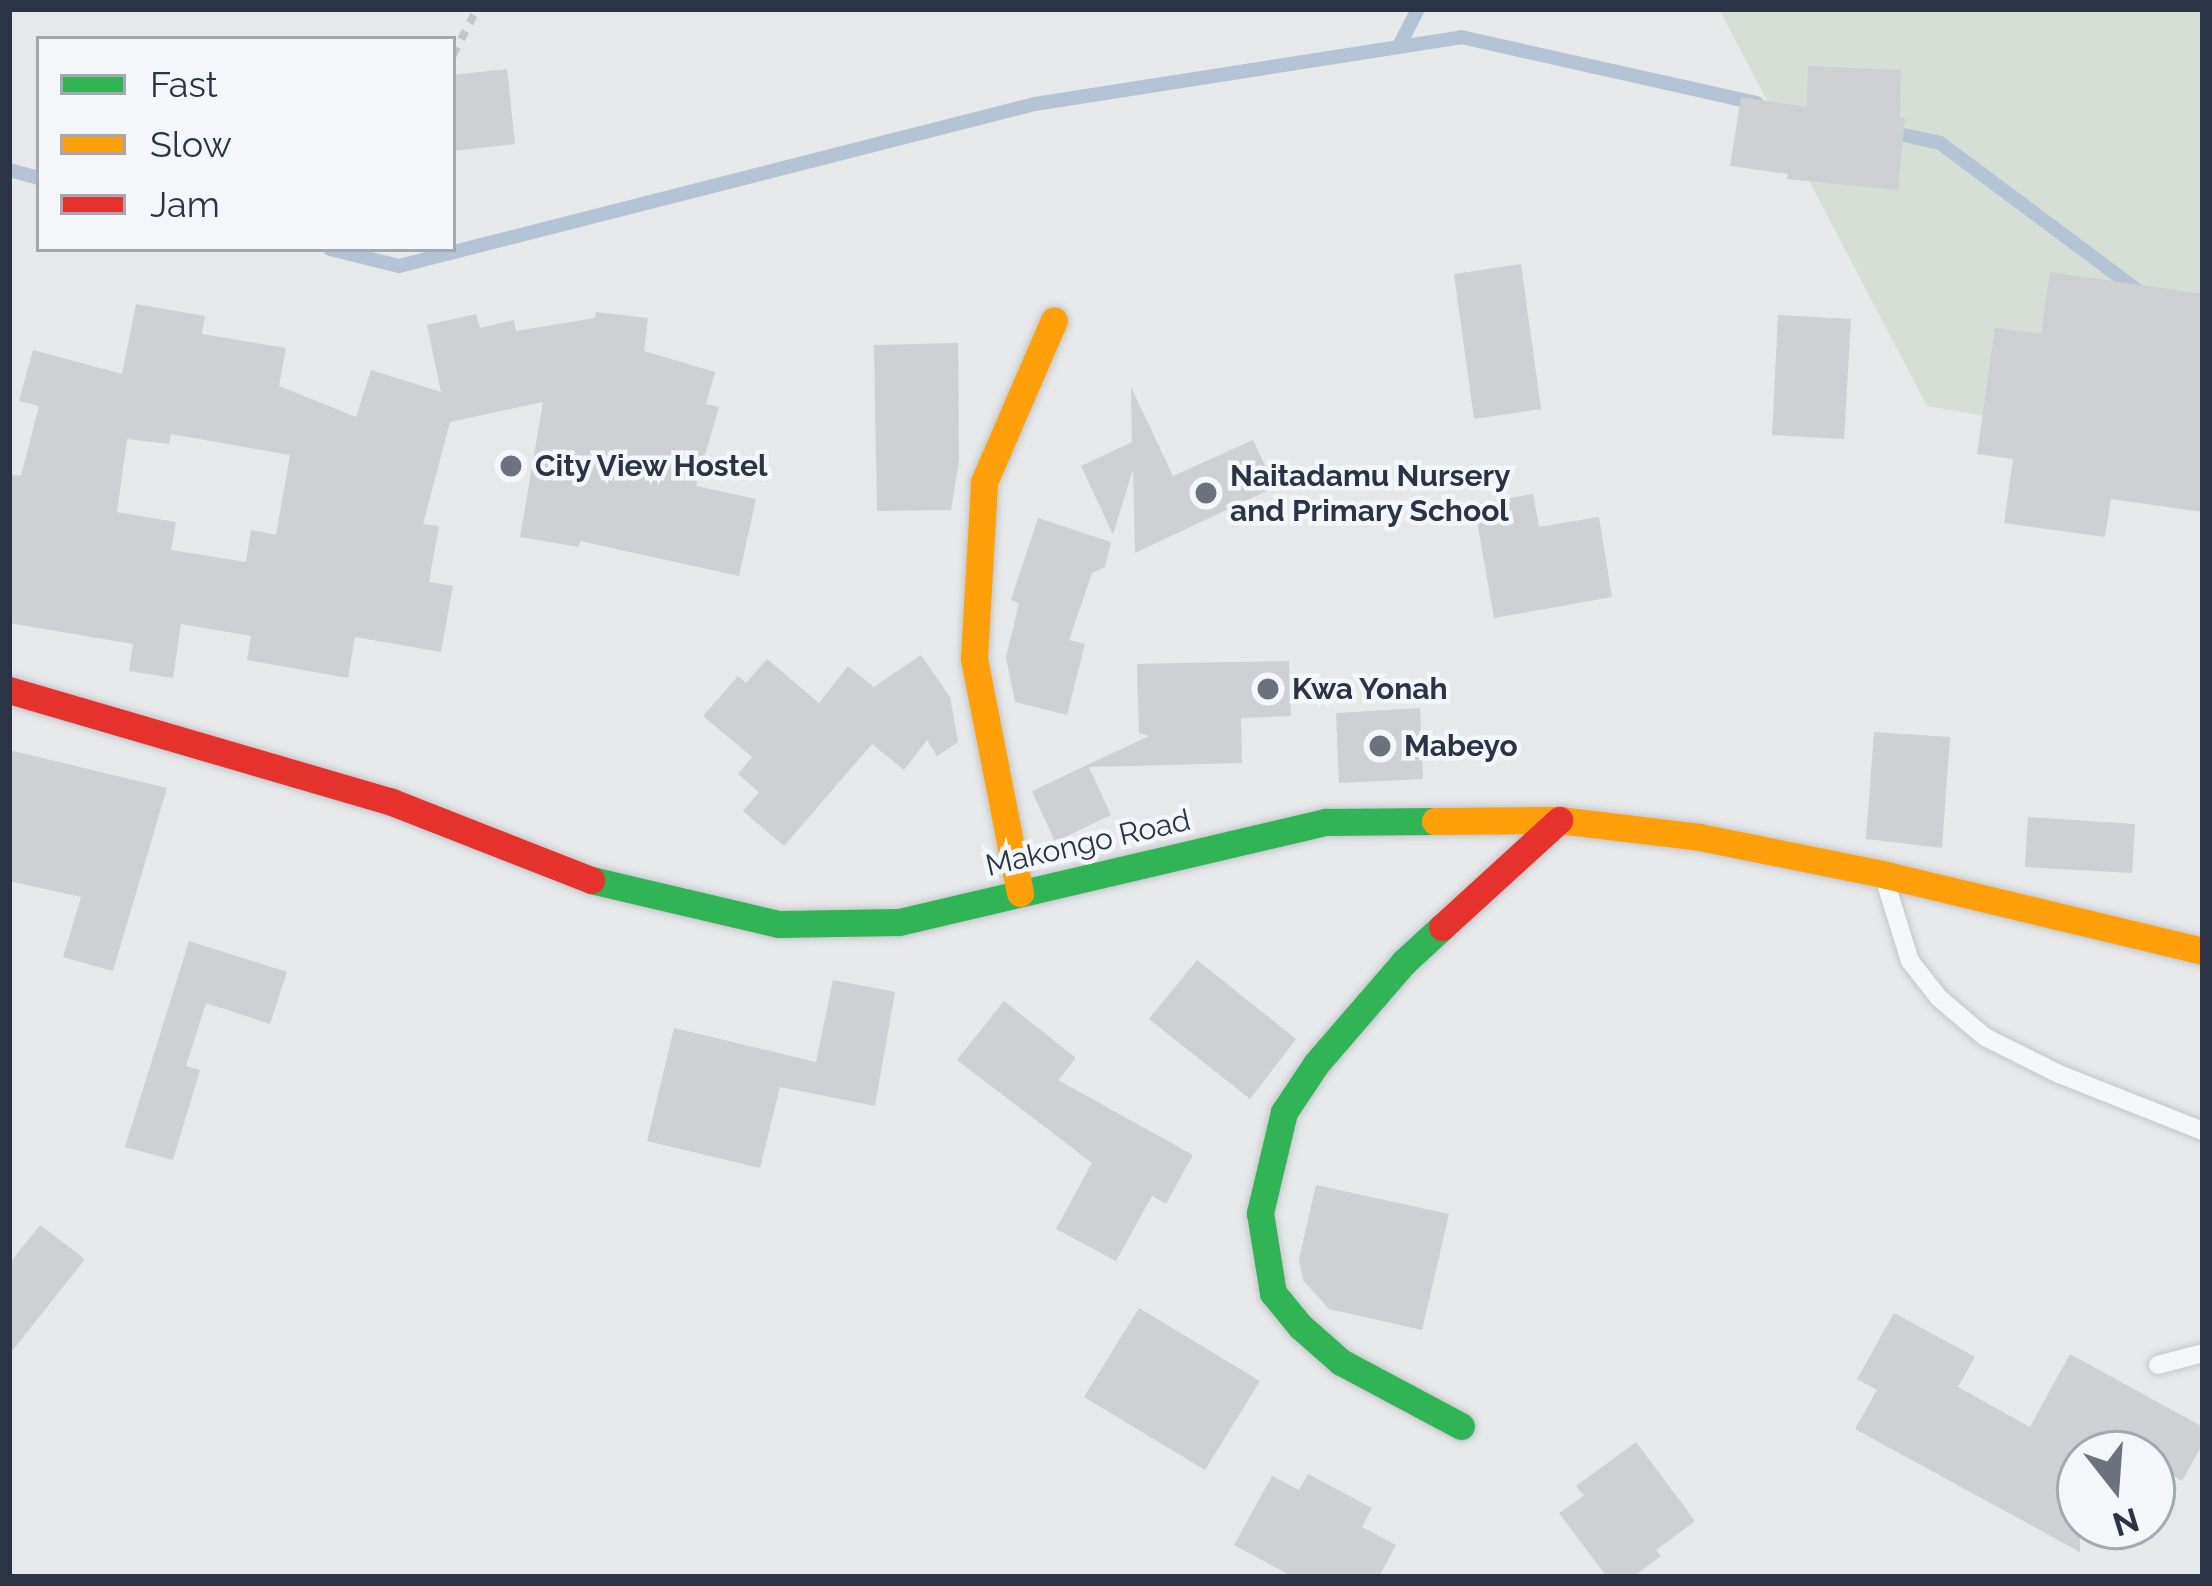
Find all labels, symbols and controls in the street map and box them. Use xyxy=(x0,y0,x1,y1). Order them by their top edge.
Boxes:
legend xyxy=(36,36,456,252)
text: Fast xyxy=(150,63,218,105)
text: Slow xyxy=(150,123,232,165)
text: Jam xyxy=(150,183,220,225)
place label: City View Hostel xyxy=(535,448,770,484)
marker: City View Hostel xyxy=(498,453,524,479)
place label: Naitadamu Nursery and Primary School xyxy=(1230,458,1510,528)
marker: Naitadamu Nursery and Primary School xyxy=(1193,480,1219,506)
place label: Kwa Yonah xyxy=(1292,671,1449,707)
marker: Kwa Yonah xyxy=(1255,676,1281,702)
place label: Mabeyo xyxy=(1404,728,1518,764)
marker: Mabeyo xyxy=(1367,733,1393,759)
street label: Makongo Road xyxy=(982,802,1194,884)
north arrow xyxy=(2056,1430,2176,1550)
text: N xyxy=(2108,1500,2144,1544)

